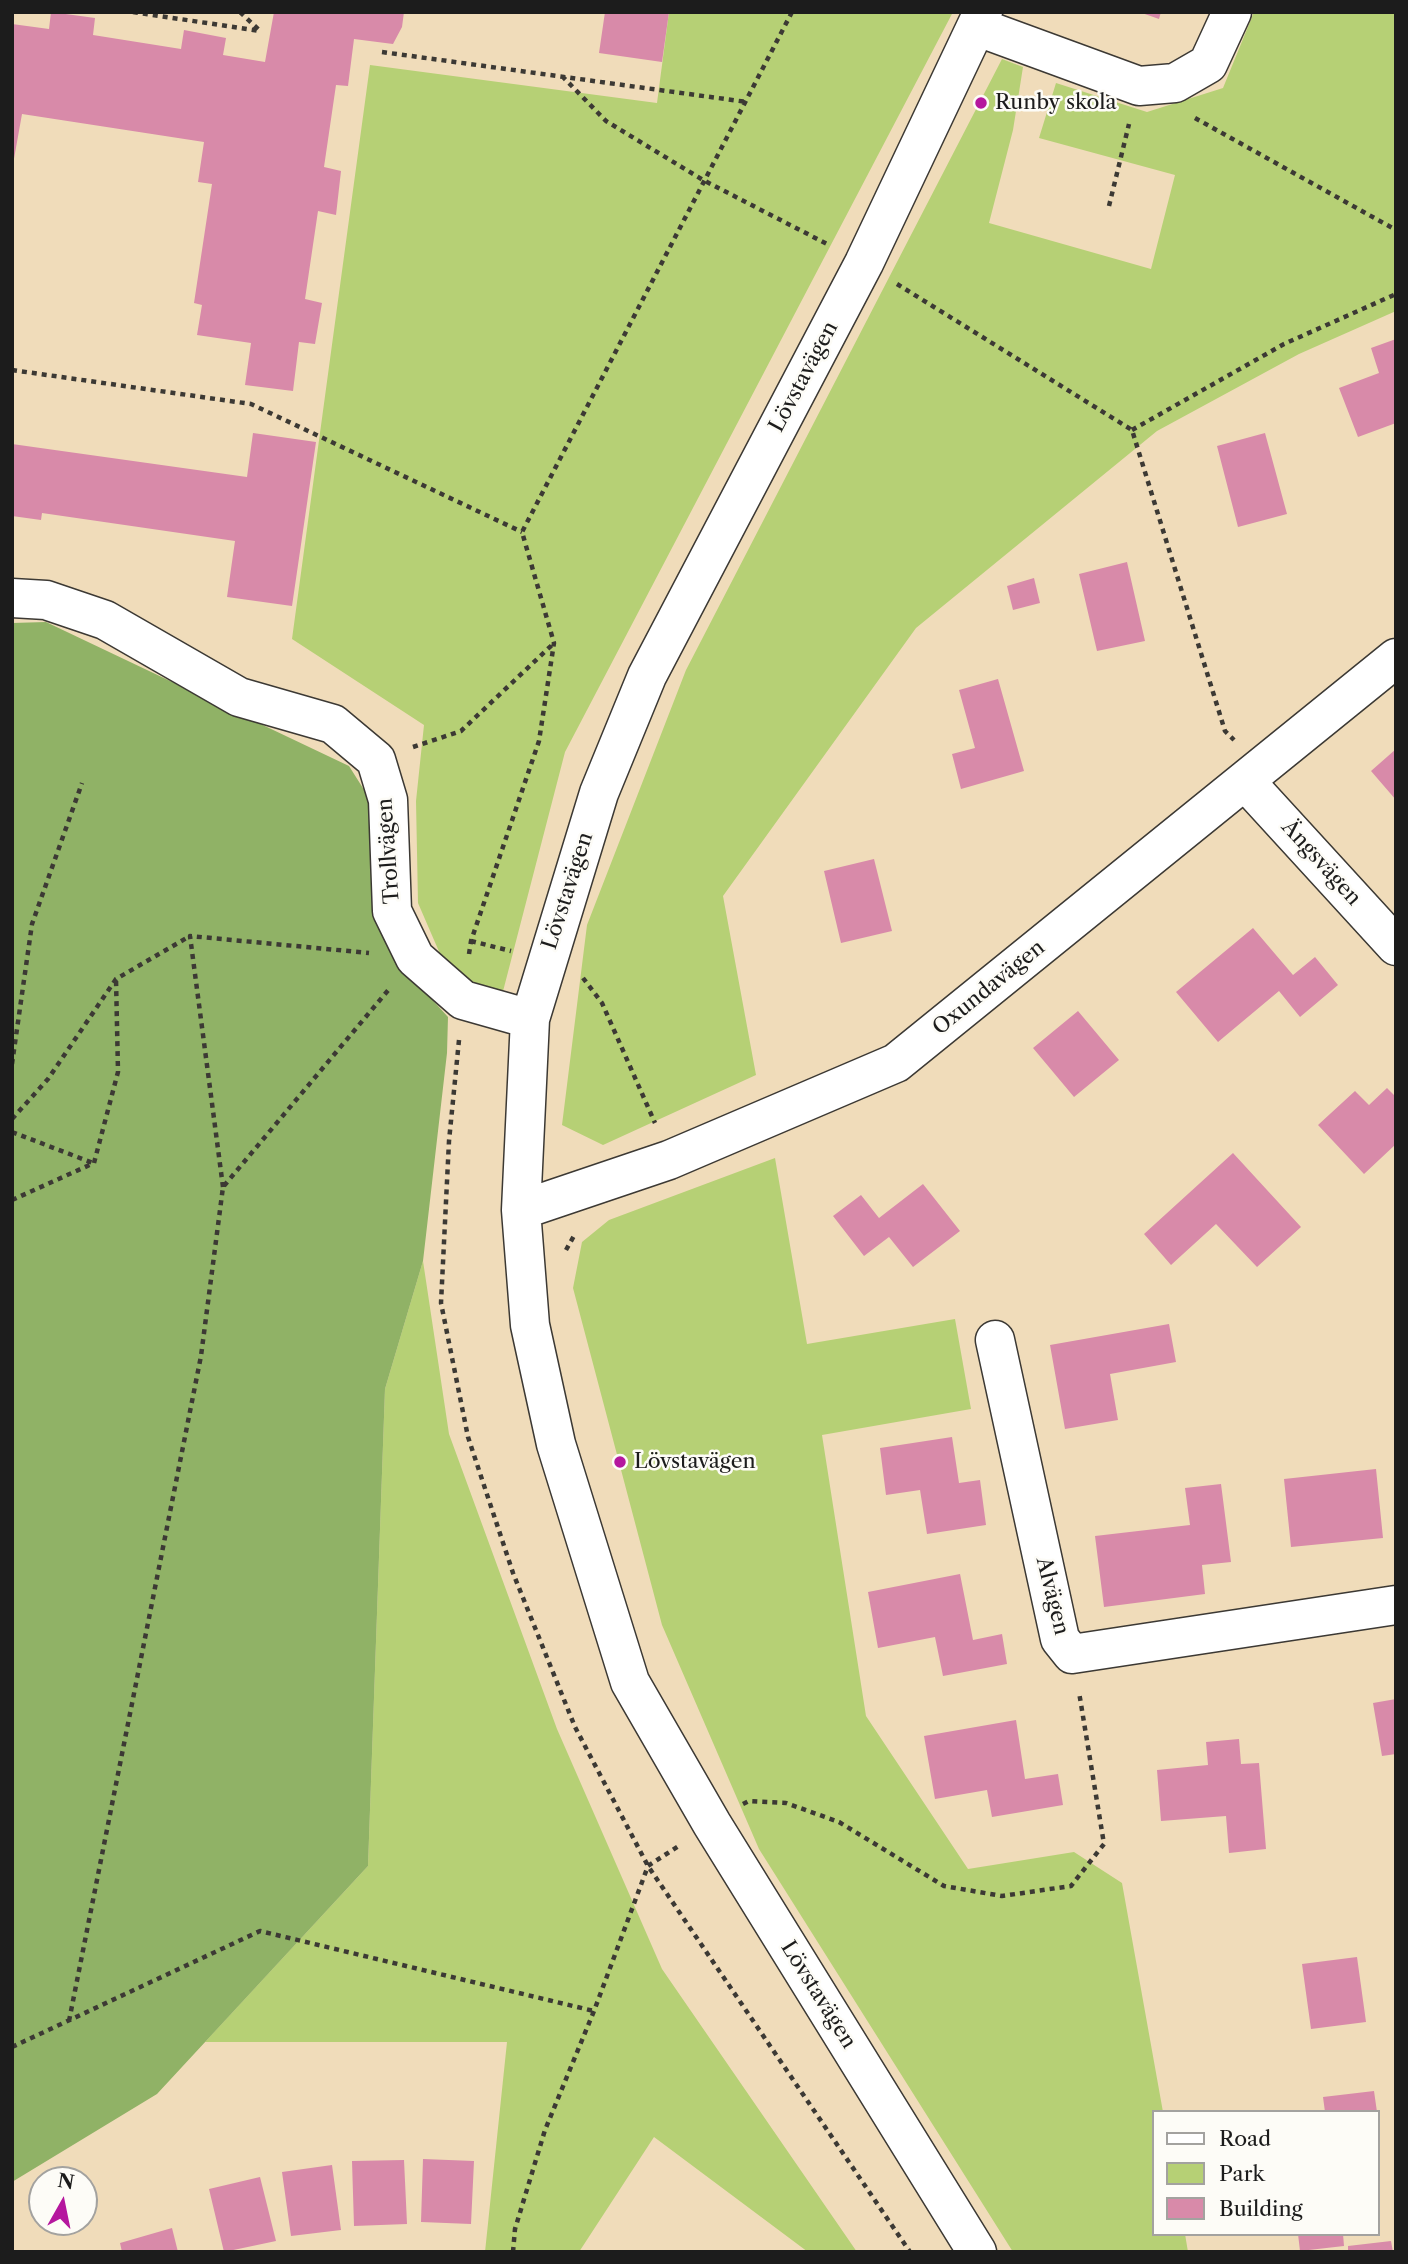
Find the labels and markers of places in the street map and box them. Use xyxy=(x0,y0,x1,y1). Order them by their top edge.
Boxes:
place label: Runby skola xyxy=(995,90,1117,116)
marker: Runby skola xyxy=(973,95,989,111)
place label: Lövstavägen xyxy=(634,1449,756,1475)
marker: Lövstavägen xyxy=(612,1454,628,1470)

